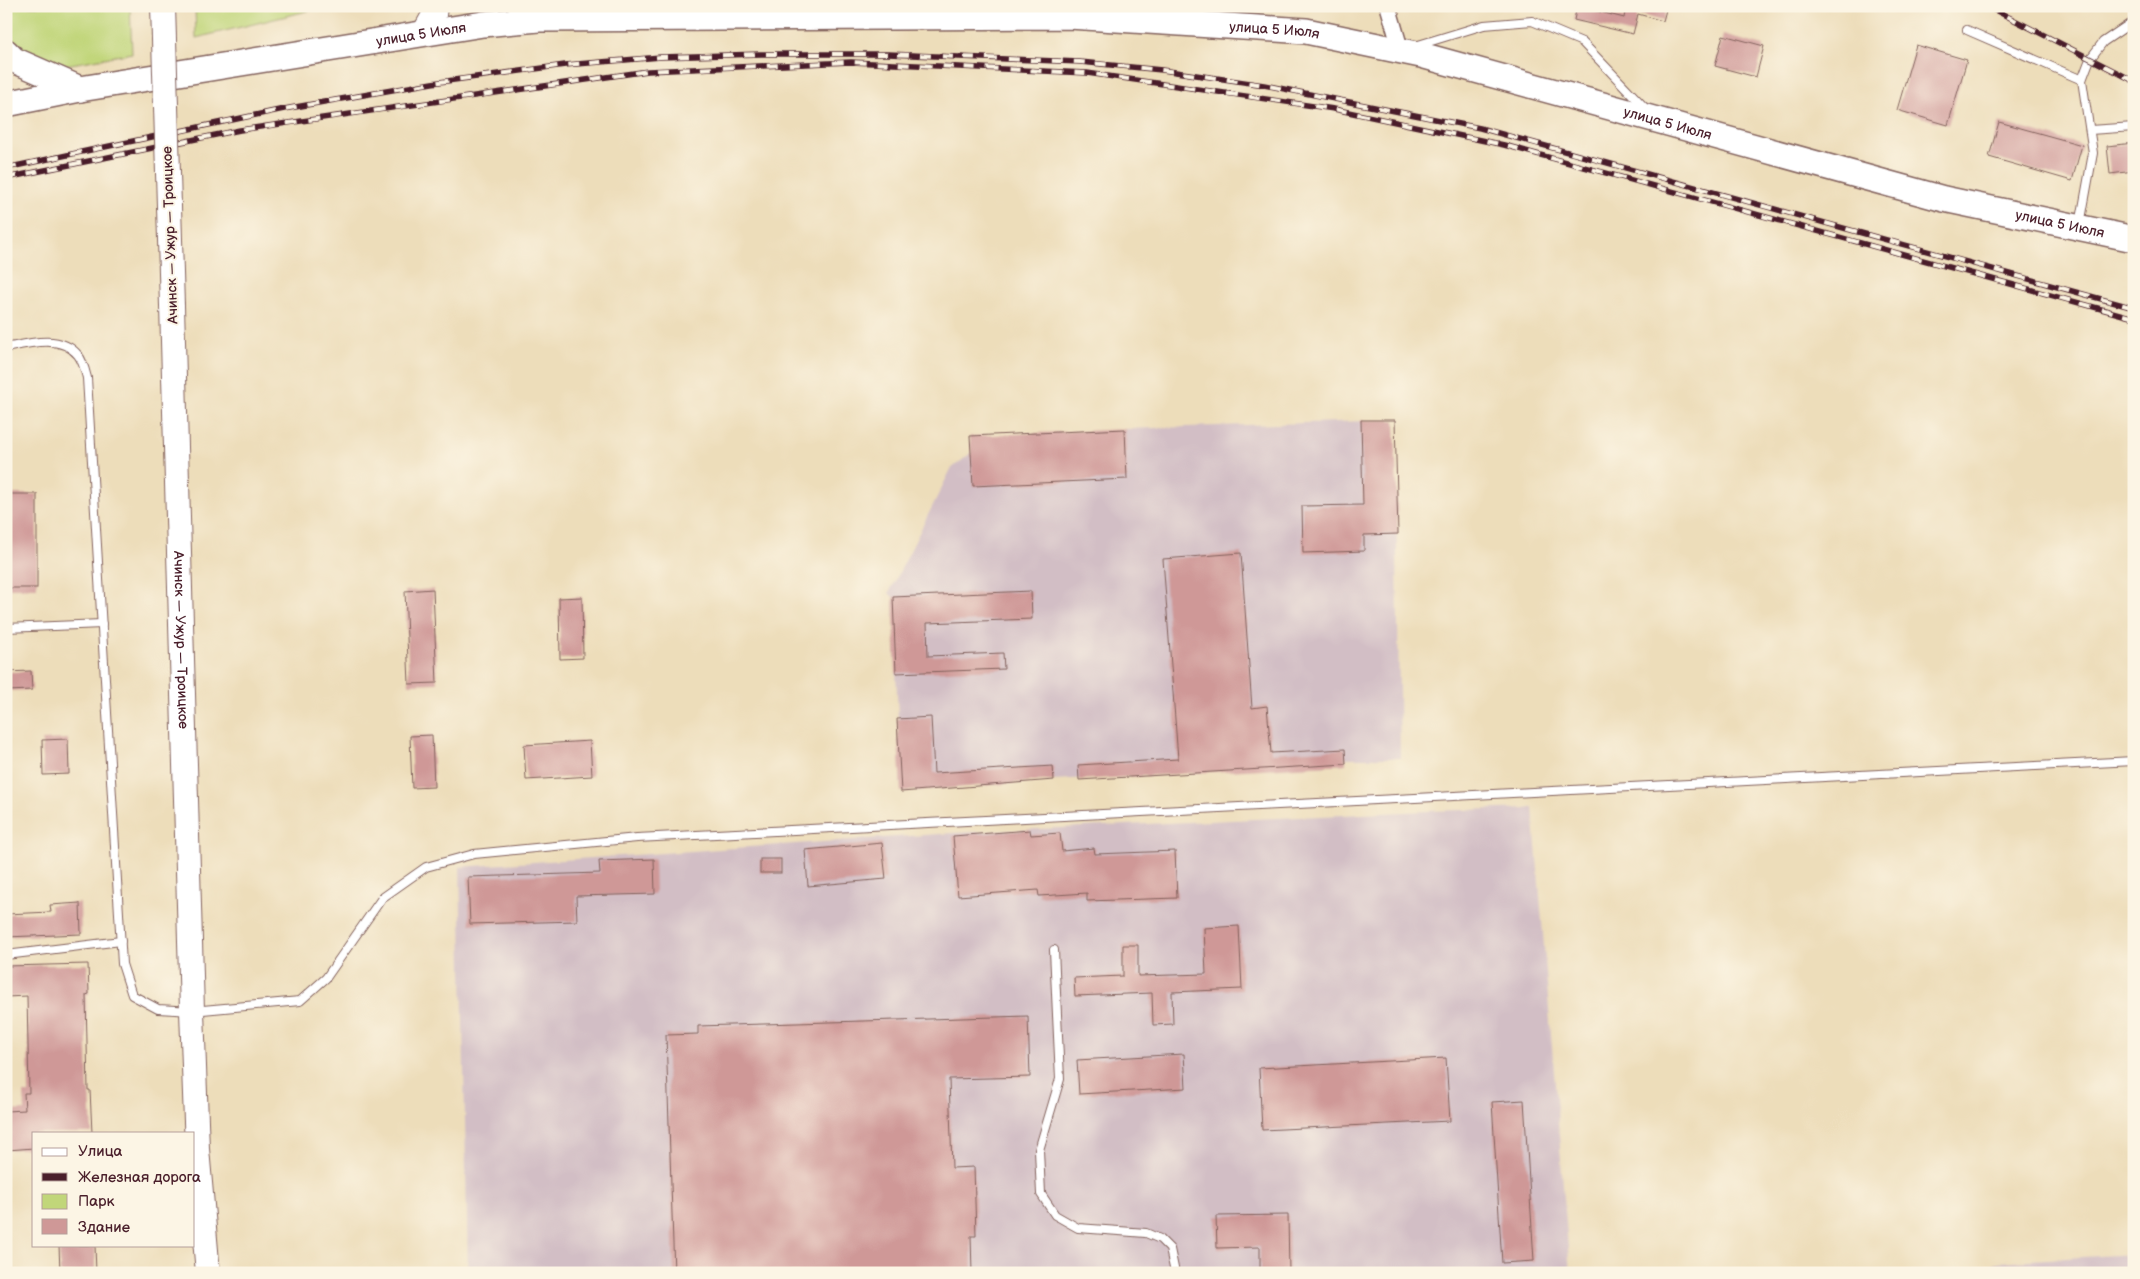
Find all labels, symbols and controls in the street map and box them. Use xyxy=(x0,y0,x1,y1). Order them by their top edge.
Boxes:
street label: улица 5 Июля xyxy=(375,18,467,50)
street label: улица 5 Июля xyxy=(1229,18,1322,42)
street label: улица 5 Июля xyxy=(1622,103,1714,143)
street label: Ачинск — Ужур — Троицкое xyxy=(158,146,182,325)
street label: улица 5 Июля xyxy=(2014,206,2106,241)
street label: Ачинск — Ужур — Троицкое xyxy=(170,550,192,729)
legend xyxy=(32,1132,195,1246)
text: Улица xyxy=(78,1142,123,1161)
text: Железная дорога xyxy=(78,1168,201,1187)
text: Парк xyxy=(78,1192,115,1211)
text: Здание xyxy=(78,1218,130,1237)

